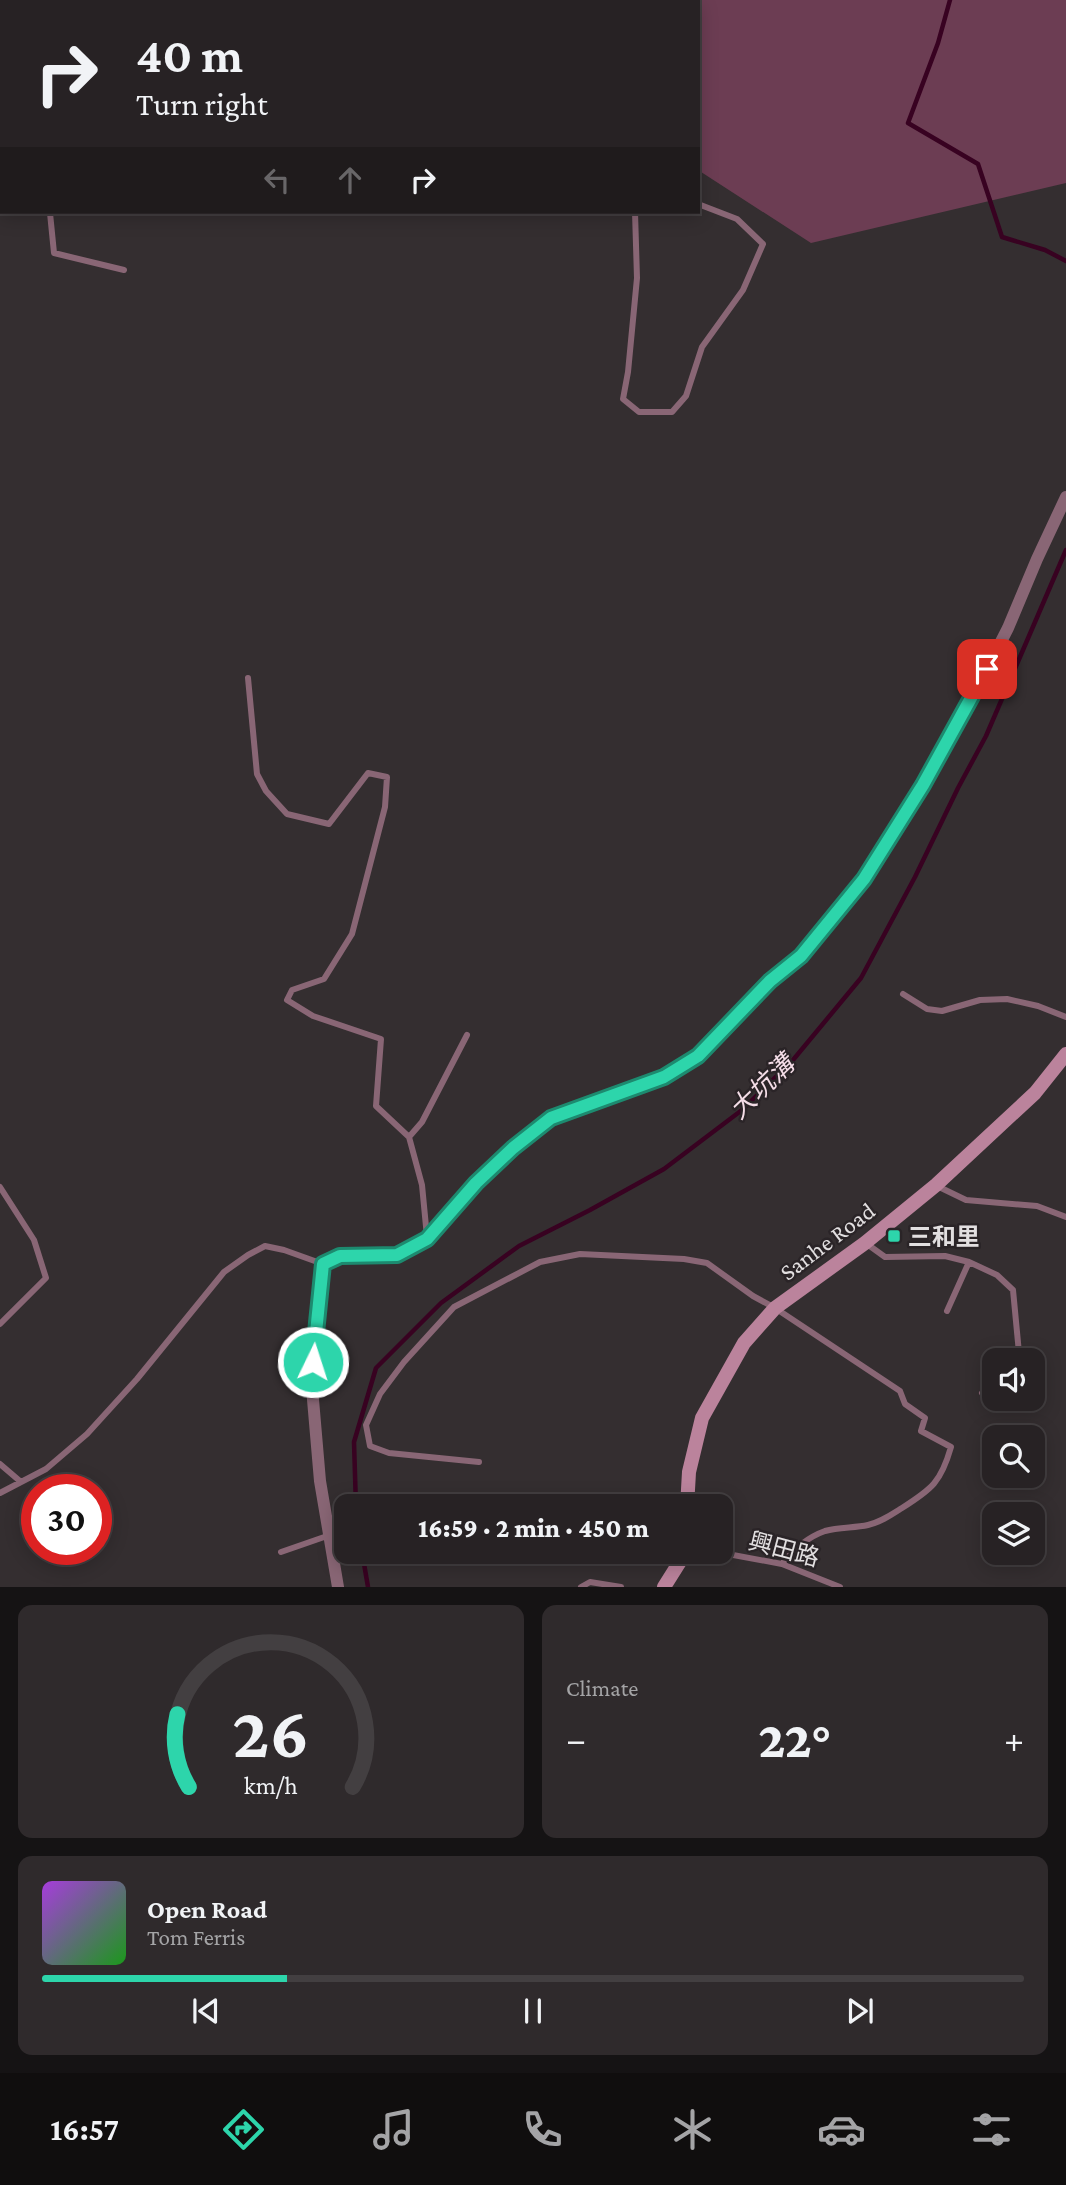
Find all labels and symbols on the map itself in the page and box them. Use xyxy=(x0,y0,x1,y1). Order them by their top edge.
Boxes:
pin xyxy=(957,639,1017,699)
water label: 大坑溝 xyxy=(724,1047,803,1125)
street label: Sanhe Road xyxy=(774,1196,880,1285)
place label: 三和里 xyxy=(908,1223,980,1250)
marker: 三和里 xyxy=(886,1228,902,1244)
position arrow xyxy=(276,1325,350,1399)
speed limit sign: 30 xyxy=(21,1474,112,1565)
street label: 興田路 xyxy=(746,1527,822,1571)

